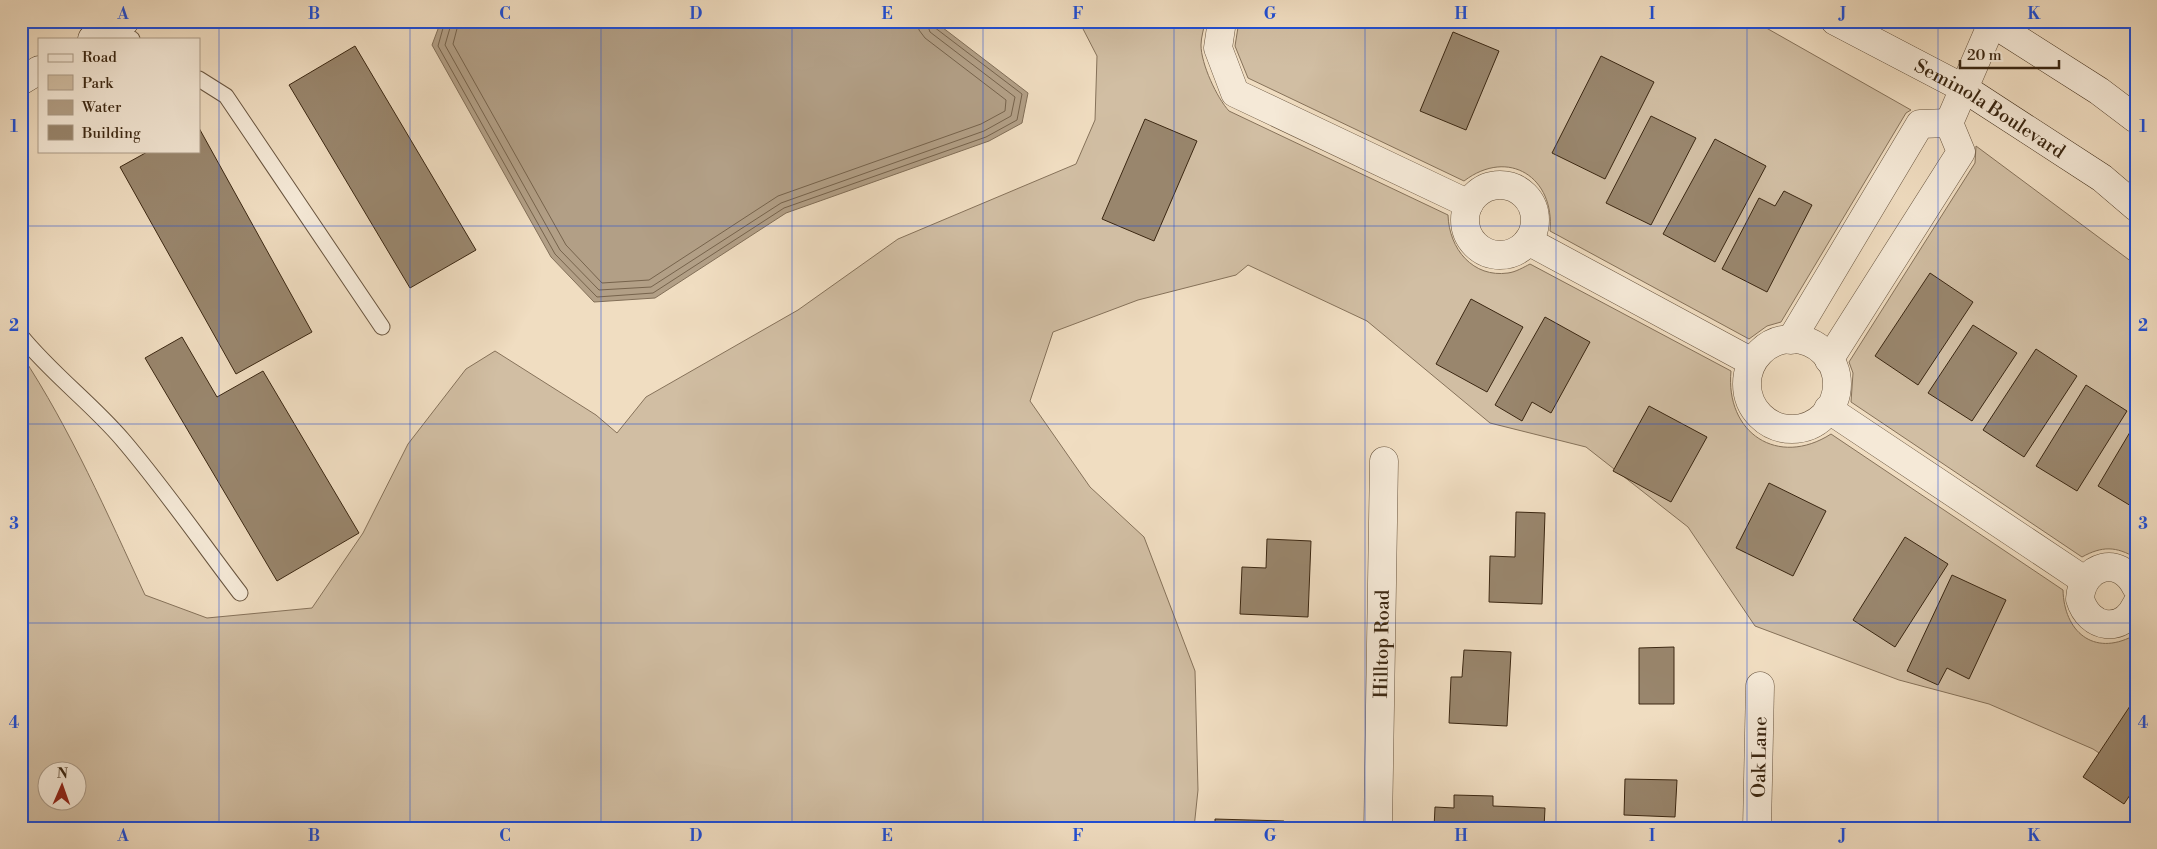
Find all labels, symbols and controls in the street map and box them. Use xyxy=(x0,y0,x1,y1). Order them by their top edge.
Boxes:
text: A xyxy=(116,4,129,24)
text: B xyxy=(308,4,320,24)
text: C xyxy=(499,4,511,24)
text: D xyxy=(690,4,703,24)
text: E xyxy=(881,4,893,24)
text: F xyxy=(1072,4,1084,24)
text: G xyxy=(1264,4,1277,24)
text: H xyxy=(1454,4,1468,24)
text: I xyxy=(1649,4,1655,24)
text: J xyxy=(1838,4,1846,24)
text: K xyxy=(2028,4,2042,24)
legend xyxy=(38,38,200,152)
scale bar xyxy=(1960,38,2058,70)
text: 20 m xyxy=(1967,46,2002,65)
text: Road xyxy=(82,48,117,67)
street label: Seminola Boulevard xyxy=(1910,54,2070,164)
text: Park xyxy=(82,74,114,93)
text: Water xyxy=(81,98,122,117)
text: 1 xyxy=(10,117,18,137)
text: 1 xyxy=(2139,117,2147,137)
text: Building xyxy=(81,124,141,143)
text: 2 xyxy=(9,316,19,336)
text: 2 xyxy=(2138,316,2148,336)
text: 3 xyxy=(9,514,19,534)
text: 3 xyxy=(2138,514,2148,534)
street label: Hilltop Road xyxy=(1369,589,1395,699)
text: 4 xyxy=(9,713,20,733)
text: 4 xyxy=(2138,713,2149,733)
street label: Oak Lane xyxy=(1747,716,1772,798)
north arrow xyxy=(38,762,88,812)
text: N xyxy=(57,765,68,783)
text: A xyxy=(116,826,129,846)
text: B xyxy=(308,826,320,846)
text: C xyxy=(499,826,511,846)
text: D xyxy=(690,826,703,846)
text: E xyxy=(881,826,893,846)
text: F xyxy=(1072,826,1084,846)
text: G xyxy=(1264,826,1277,846)
text: H xyxy=(1454,826,1468,846)
text: I xyxy=(1649,826,1655,846)
text: J xyxy=(1838,826,1846,846)
text: K xyxy=(2028,826,2042,846)

